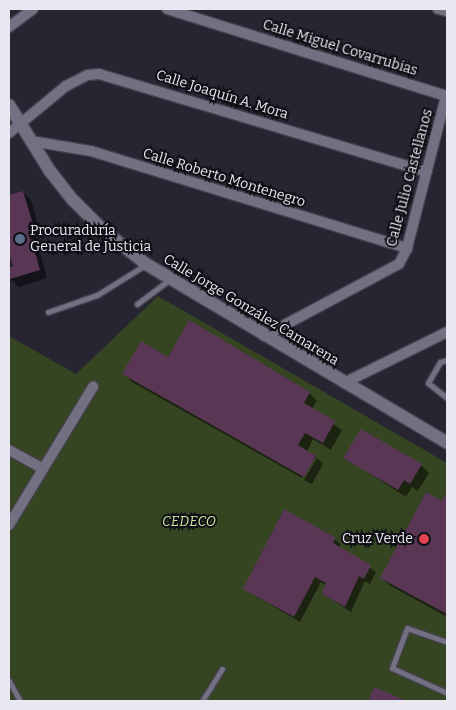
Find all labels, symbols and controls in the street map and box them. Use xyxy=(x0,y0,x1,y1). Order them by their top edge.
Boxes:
street label: Calle Miguel Covarrubias xyxy=(261,16,419,80)
street label: Calle Joaquín A. Mora xyxy=(154,67,290,123)
street label: Calle Julio Castellanos xyxy=(384,107,436,249)
street label: Calle Roberto Montenegro xyxy=(141,145,307,211)
place label: Procuraduría General de Justicia xyxy=(30,223,151,256)
marker: Procuraduría General de Justicia xyxy=(14,233,26,245)
street label: Calle Jorge González Camarena xyxy=(160,251,342,369)
park label: CEDECO xyxy=(162,514,216,530)
place label: Cruz Verde xyxy=(342,531,413,547)
marker: Cruz Verde xyxy=(417,532,431,546)

